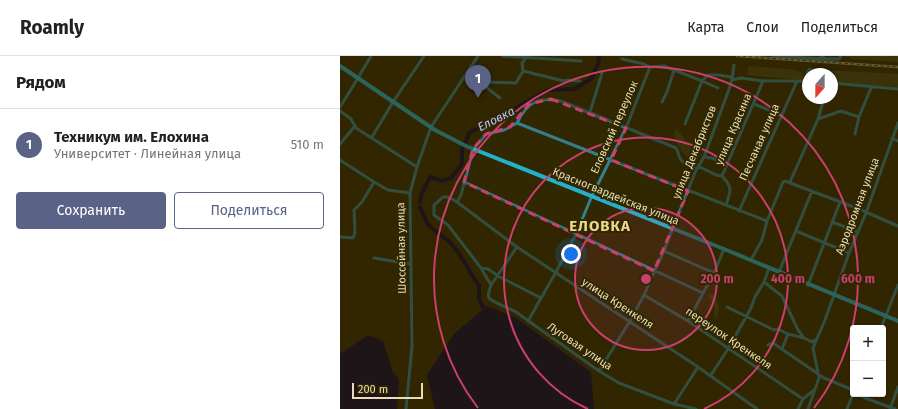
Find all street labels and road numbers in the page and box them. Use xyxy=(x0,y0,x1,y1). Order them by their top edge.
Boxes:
street label: Еловский переулок xyxy=(588,78,641,176)
street label: улица Красина xyxy=(712,91,754,167)
street label: Песчаная улица xyxy=(737,102,782,183)
street label: улица Декабристов xyxy=(670,103,719,201)
street label: Аэродромная улица xyxy=(833,156,882,257)
street label: Красногвардейская улица xyxy=(551,165,681,228)
street label: Шоссейная улица xyxy=(394,202,409,294)
street label: улица Кренкеля xyxy=(579,275,656,331)
street label: переулок Кренкеля xyxy=(683,305,774,372)
street label: Луговая улица xyxy=(545,320,615,373)

